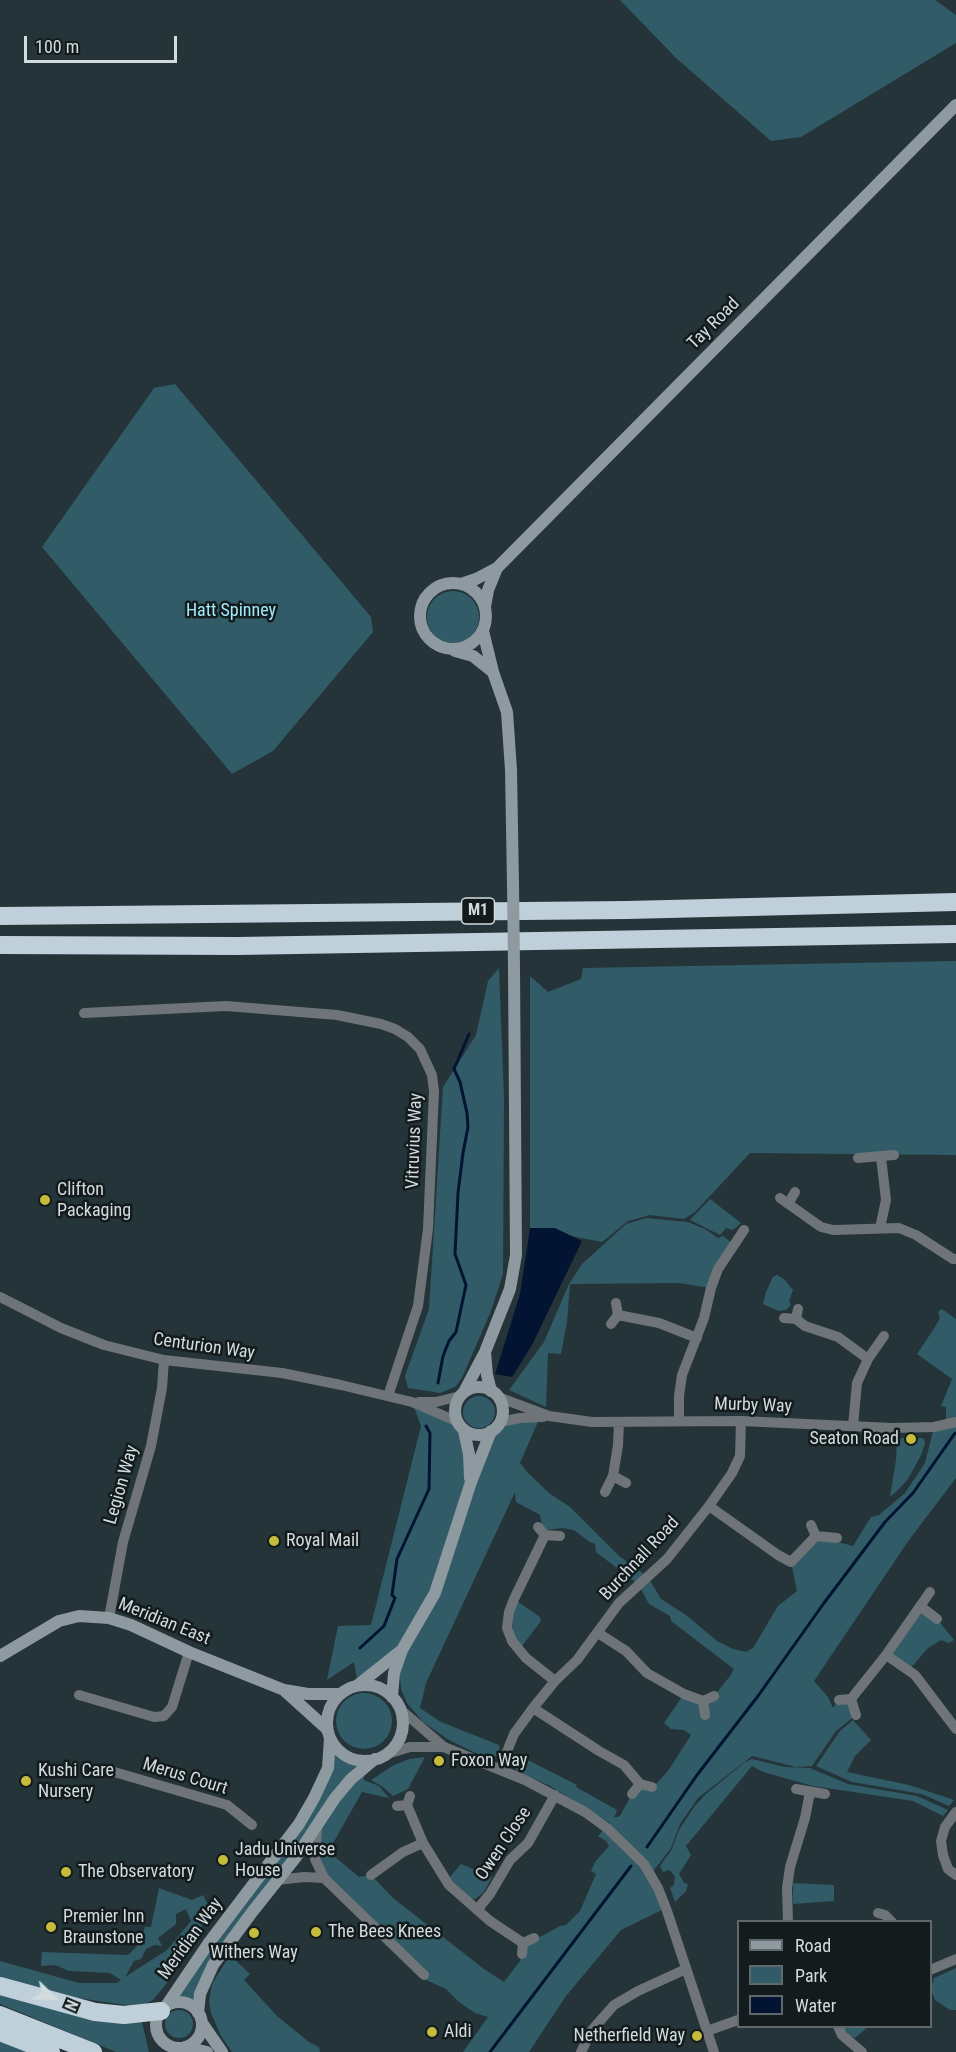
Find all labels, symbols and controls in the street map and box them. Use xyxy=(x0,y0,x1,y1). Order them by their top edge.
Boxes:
scale bar xyxy=(27,24,180,62)
text: 100 m xyxy=(35,36,79,57)
street label: Tay Road xyxy=(684,294,744,354)
park label: Hatt Spinney xyxy=(186,600,276,622)
road number: M1 xyxy=(462,898,494,924)
street label: Vitruvius Way xyxy=(403,1093,427,1189)
place label: Clifton Packaging xyxy=(57,1179,131,1222)
marker: Clifton Packaging xyxy=(38,1193,52,1207)
street label: Centurion Way xyxy=(152,1329,256,1365)
street label: Murby Way xyxy=(714,1394,792,1418)
place label: Seaton Road xyxy=(809,1428,899,1450)
marker: Seaton Road xyxy=(904,1432,918,1446)
street label: Legion Way xyxy=(100,1443,144,1527)
street label: Burchnall Road xyxy=(596,1513,684,1605)
place label: Royal Mail xyxy=(286,1530,359,1552)
marker: Royal Mail xyxy=(267,1534,281,1548)
street label: Meridian East xyxy=(115,1594,213,1650)
place label: Foxon Way xyxy=(451,1750,527,1772)
street label: Merus Court xyxy=(140,1754,230,1800)
marker: Foxon Way xyxy=(432,1754,446,1768)
place label: Kushi Care Nursery xyxy=(38,1760,114,1802)
marker: Kushi Care Nursery xyxy=(19,1774,33,1788)
street label: Owen Close xyxy=(472,1803,536,1885)
place label: Jadu Universe House xyxy=(235,1839,335,1882)
marker: Jadu Universe House xyxy=(216,1853,230,1867)
place label: The Observatory xyxy=(78,1861,194,1883)
marker: The Observatory xyxy=(59,1865,73,1879)
street label: Meridian Way xyxy=(154,1894,228,1984)
place label: Premier Inn Braunstone xyxy=(63,1906,144,1948)
marker: Premier Inn Braunstone xyxy=(44,1920,58,1934)
legend xyxy=(737,1920,932,2028)
place label: The Bees Knees xyxy=(328,1921,441,1943)
marker: The Bees Knees xyxy=(309,1925,323,1939)
marker: Withers Way xyxy=(247,1926,261,1940)
text: Road xyxy=(795,1935,831,1956)
place label: Withers Way xyxy=(210,1942,298,1964)
text: Park xyxy=(795,1965,827,1986)
north arrow xyxy=(24,1968,84,2028)
text: Water xyxy=(795,1995,836,2016)
text: N xyxy=(60,1997,82,2013)
place label: Aldi xyxy=(444,2021,472,2043)
marker: Aldi xyxy=(425,2025,439,2039)
place label: Netherfield Way xyxy=(574,2025,685,2047)
marker: Netherfield Way xyxy=(690,2029,704,2043)

